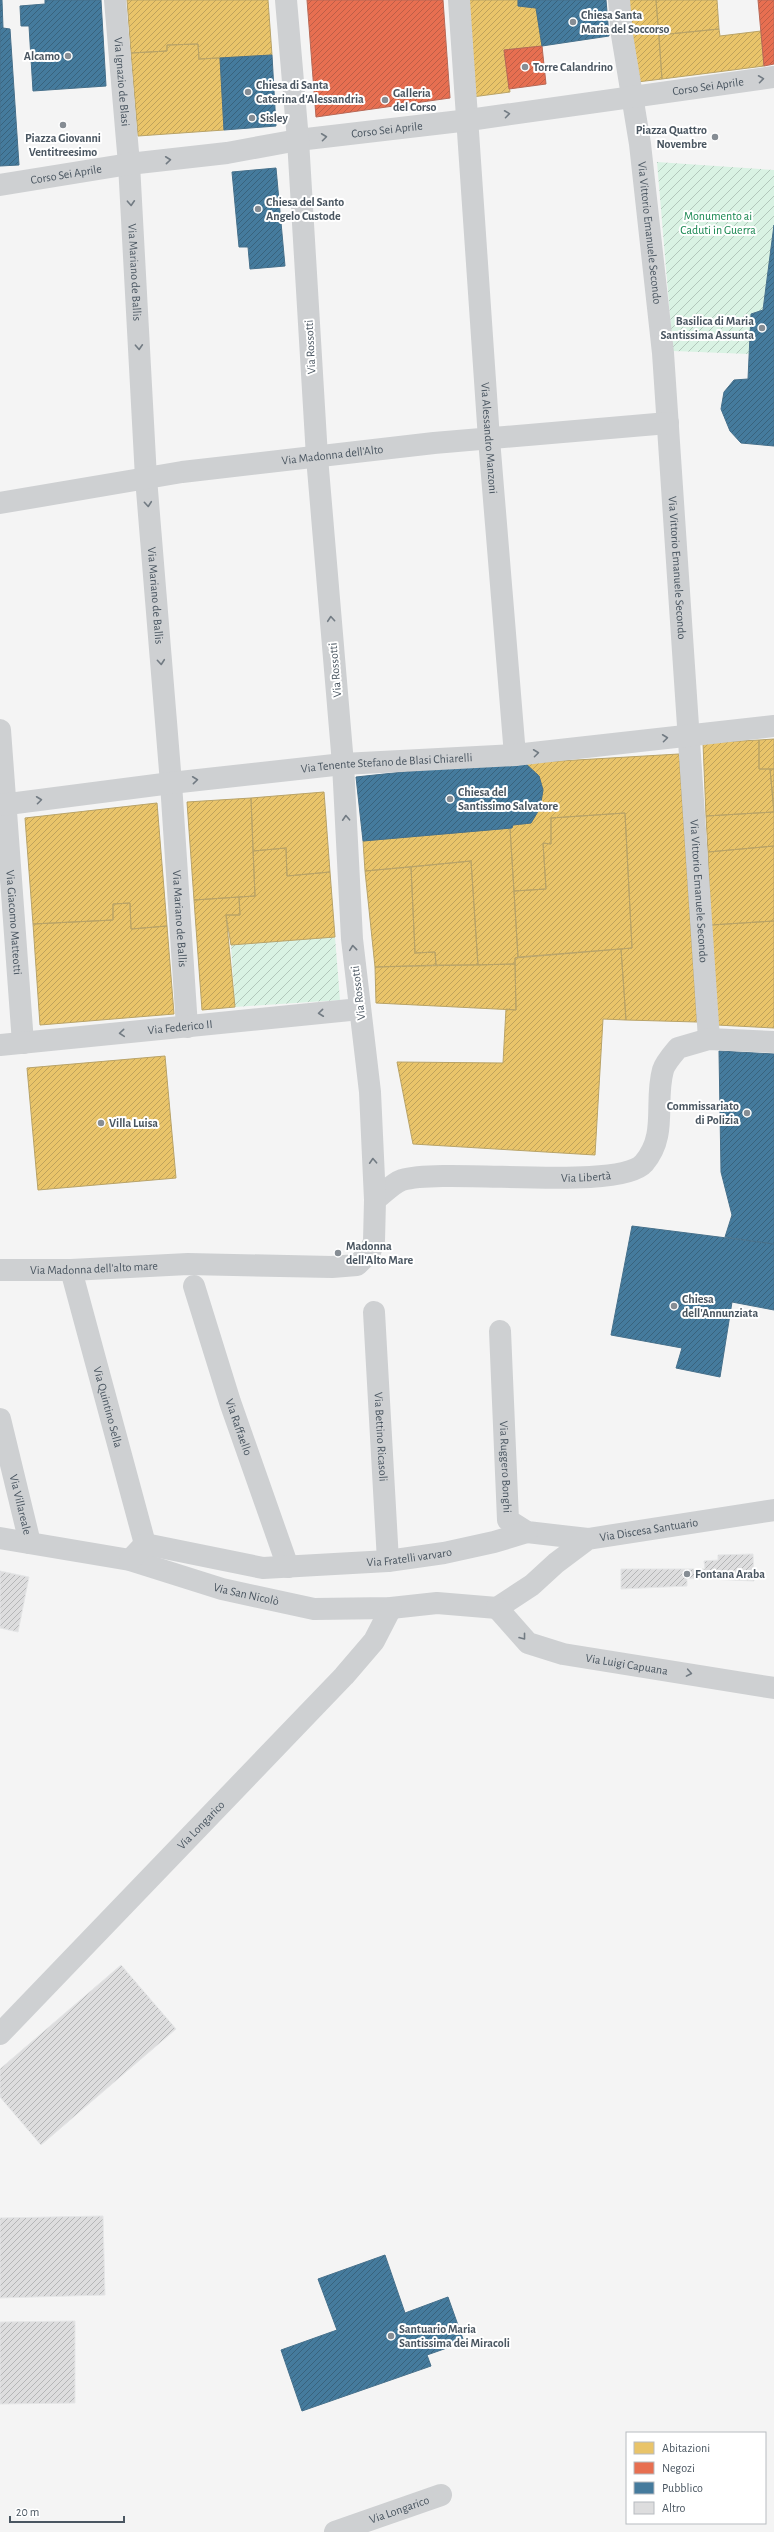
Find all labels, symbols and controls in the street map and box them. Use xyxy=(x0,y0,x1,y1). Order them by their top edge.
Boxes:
place label: Chiesa Santa Maria del Soccorso xyxy=(581,9,670,35)
marker: Chiesa Santa Maria del Soccorso xyxy=(568,17,578,27)
street label: Via Ignazio de Blasi xyxy=(112,37,132,127)
place label: Alcamo xyxy=(24,50,60,62)
marker: Alcamo xyxy=(63,51,73,61)
place label: Torre Calandrino xyxy=(533,61,613,73)
marker: Torre Calandrino xyxy=(520,62,530,72)
street label: Corso Sei Aprile xyxy=(672,75,744,97)
one-way arrow xyxy=(758,75,764,84)
place label: Chiesa di Santa Caterina d'Alessandria xyxy=(256,79,364,105)
marker: Chiesa di Santa Caterina d'Alessandria xyxy=(243,87,253,97)
place label: Galleria del Corso xyxy=(393,87,437,113)
marker: Galleria del Corso xyxy=(380,95,390,105)
one-way arrow xyxy=(504,110,510,119)
place label: Sisley xyxy=(260,112,289,125)
marker: Sisley xyxy=(247,113,257,123)
street label: Corso Sei Aprile xyxy=(350,119,423,140)
marker: Piazza Giovanni Ventitreesimo xyxy=(58,120,68,130)
place label: Piazza Quattro Novembre xyxy=(636,124,707,150)
place label: Piazza Giovanni Ventitreesimo xyxy=(25,132,101,158)
one-way arrow xyxy=(321,132,327,141)
marker: Piazza Quattro Novembre xyxy=(710,132,720,142)
one-way arrow xyxy=(165,156,171,165)
street label: Via Vittorio Emanuele Secondo xyxy=(636,161,664,305)
street label: Corso Sei Aprile xyxy=(30,163,103,186)
place label: Chiesa del Santo Angelo Custode xyxy=(266,196,344,222)
one-way arrow xyxy=(127,200,136,206)
marker: Chiesa del Santo Angelo Custode xyxy=(253,204,263,214)
park label: Monumento ai Caduti in Guerra xyxy=(680,210,756,236)
street label: Via Mariano de Ballis xyxy=(126,223,143,321)
place label: Basilica di Maria Santissima Assunta xyxy=(661,315,754,341)
street label: Via Rossotti xyxy=(303,319,317,375)
marker: Basilica di Maria Santissima Assunta xyxy=(757,323,767,333)
one-way arrow xyxy=(135,344,143,350)
street label: Via Alessandro Manzoni xyxy=(479,382,499,494)
street label: Via Madonna dell'Alto xyxy=(281,443,384,467)
street label: Via Vittorio Emanuele Secondo xyxy=(667,496,688,640)
one-way arrow xyxy=(144,501,153,507)
street label: Via Mariano de Ballis xyxy=(146,547,166,645)
one-way arrow xyxy=(326,616,335,622)
street label: Via Rossotti xyxy=(327,642,343,698)
one-way arrow xyxy=(156,659,165,665)
one-way arrow xyxy=(662,734,668,743)
one-way arrow xyxy=(533,749,539,758)
street label: Via Tenente Stefano de Blasi Chiarelli xyxy=(300,751,473,775)
one-way arrow xyxy=(192,776,198,785)
place label: Chiesa del Santissimo Salvatore xyxy=(458,786,558,812)
marker: Chiesa del Santissimo Salvatore xyxy=(445,794,455,804)
one-way arrow xyxy=(36,796,42,805)
one-way arrow xyxy=(341,815,350,821)
street label: Via Vittorio Emanuele Secondo xyxy=(688,819,710,963)
street label: Via Giacomo Matteotti xyxy=(4,870,24,975)
street label: Via Mariano de Ballis xyxy=(171,870,189,968)
one-way arrow xyxy=(349,945,358,951)
street label: Via Rossotti xyxy=(349,965,367,1021)
one-way arrow xyxy=(318,1009,324,1018)
street label: Via Federico II xyxy=(147,1018,213,1036)
one-way arrow xyxy=(119,1029,125,1038)
place label: Commissariato di Polizia xyxy=(667,1100,739,1126)
marker: Commissariato di Polizia xyxy=(742,1108,752,1118)
place label: Villa Luisa xyxy=(109,1117,158,1129)
marker: Villa Luisa xyxy=(96,1118,106,1128)
one-way arrow xyxy=(369,1158,378,1164)
street label: Via Libertà xyxy=(561,1169,612,1184)
place label: Madonna dell'Alto Mare xyxy=(346,1240,414,1266)
marker: Madonna dell'Alto Mare xyxy=(333,1248,343,1258)
street label: Via Madonna dell'alto mare xyxy=(30,1260,158,1276)
place label: Chiesa dell'Annunziata xyxy=(682,1293,758,1319)
marker: Chiesa dell'Annunziata xyxy=(669,1301,679,1311)
street label: Via Quintino Sella xyxy=(91,1365,125,1449)
street label: Via Bettino Ricasoli xyxy=(373,1392,390,1482)
street label: Via Raffaello xyxy=(223,1397,254,1457)
street label: Via Ruggero Bonghi xyxy=(498,1421,514,1513)
street label: Via Villareale xyxy=(8,1473,34,1536)
street label: Via Discesa Santuario xyxy=(599,1516,699,1543)
street label: Via Fratelli varvaro xyxy=(366,1545,453,1568)
place label: Fontana Araba xyxy=(695,1568,765,1580)
marker: Fontana Araba xyxy=(682,1569,692,1579)
street label: Via San Nicolò xyxy=(212,1581,280,1607)
one-way arrow xyxy=(518,1633,525,1640)
street label: Via Luigi Capuana xyxy=(585,1652,669,1677)
one-way arrow xyxy=(686,1668,692,1677)
street label: Via Longarico xyxy=(175,1798,227,1852)
place label: Santuario Maria Santissima dei Miracoli xyxy=(399,2323,510,2349)
marker: Santuario Maria Santissima dei Miracoli xyxy=(386,2331,396,2341)
legend xyxy=(626,2432,766,2524)
text: Abitazioni xyxy=(662,2442,710,2454)
text: Negozi xyxy=(662,2462,695,2474)
text: Pubblico xyxy=(662,2482,703,2494)
street label: Via Longarico xyxy=(368,2494,431,2526)
scale bar xyxy=(10,2498,124,2524)
text: Altro xyxy=(662,2502,686,2514)
text: 20 m xyxy=(16,2506,39,2518)

